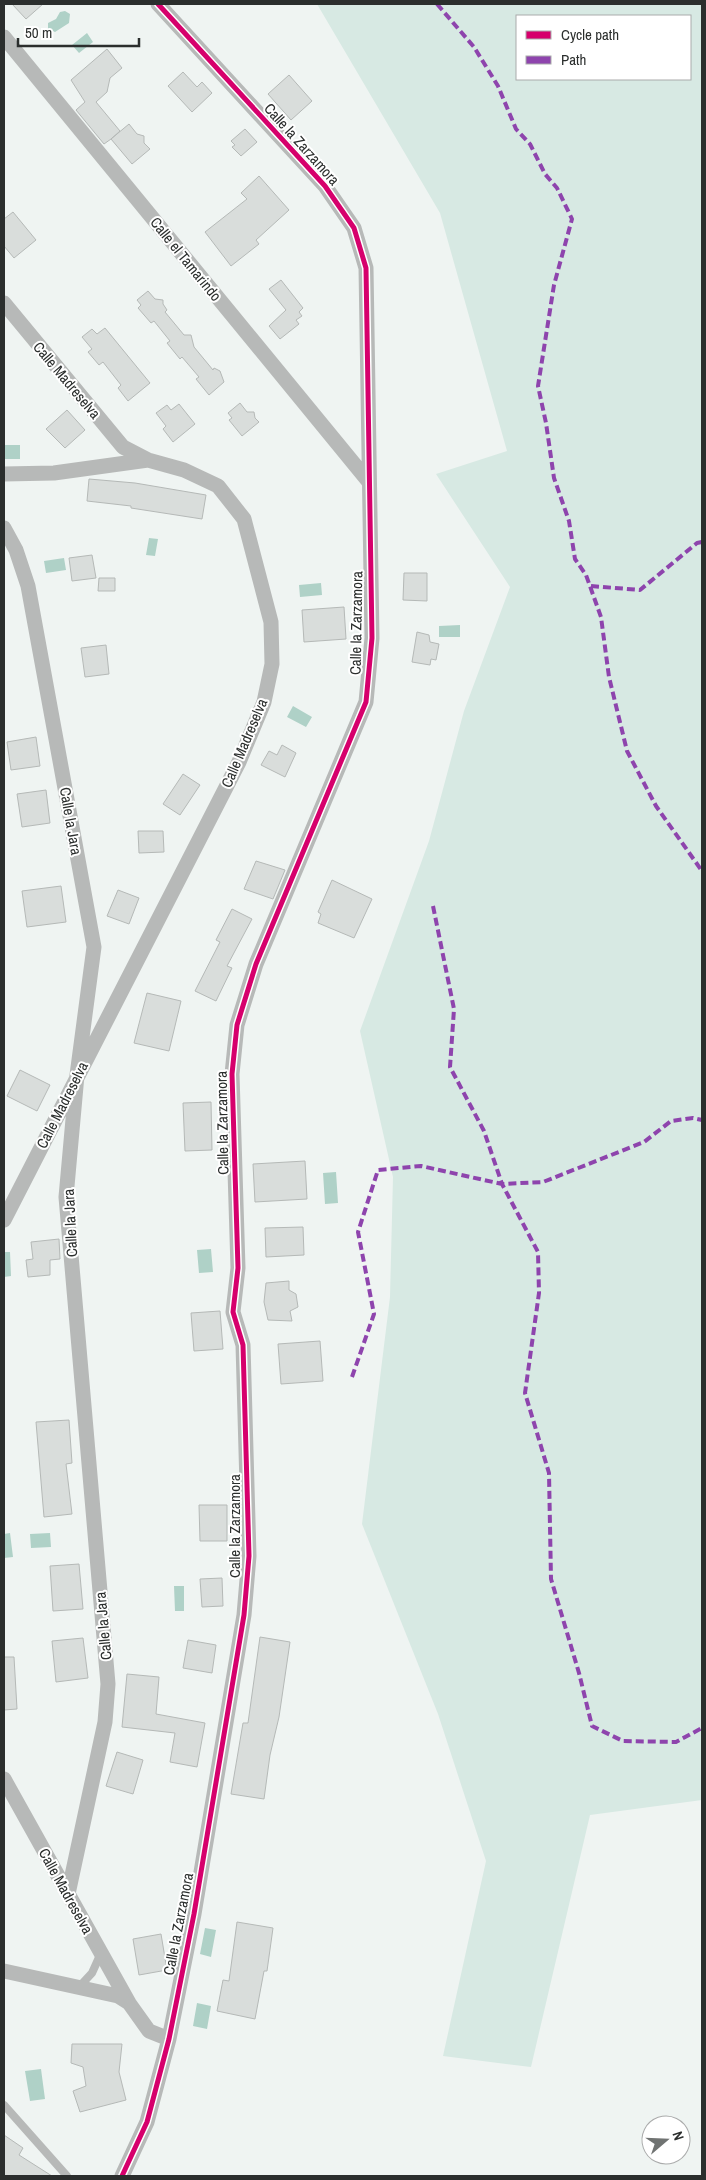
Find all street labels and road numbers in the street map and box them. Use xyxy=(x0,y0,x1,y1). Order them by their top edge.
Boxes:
street label: Calle la Zarzamora xyxy=(259,98,345,190)
street label: Calle el Tamarindo xyxy=(146,213,227,306)
street label: Calle Madreselva xyxy=(28,337,106,423)
street label: Calle la Zarzamora xyxy=(345,571,367,675)
street label: Calle Madreselva xyxy=(216,695,272,791)
street label: Calle la Jara xyxy=(55,786,87,857)
street label: Calle Madreselva xyxy=(31,1058,93,1152)
street label: Calle la Zarzamora xyxy=(211,1071,233,1175)
street label: Calle la Jara xyxy=(58,1188,82,1258)
street label: Calle la Zarzamora xyxy=(224,1474,245,1578)
street label: Calle la Jara xyxy=(90,1591,116,1661)
street label: Calle Madreselva xyxy=(34,1844,98,1938)
street label: Calle la Zarzamora xyxy=(158,1871,198,1977)

